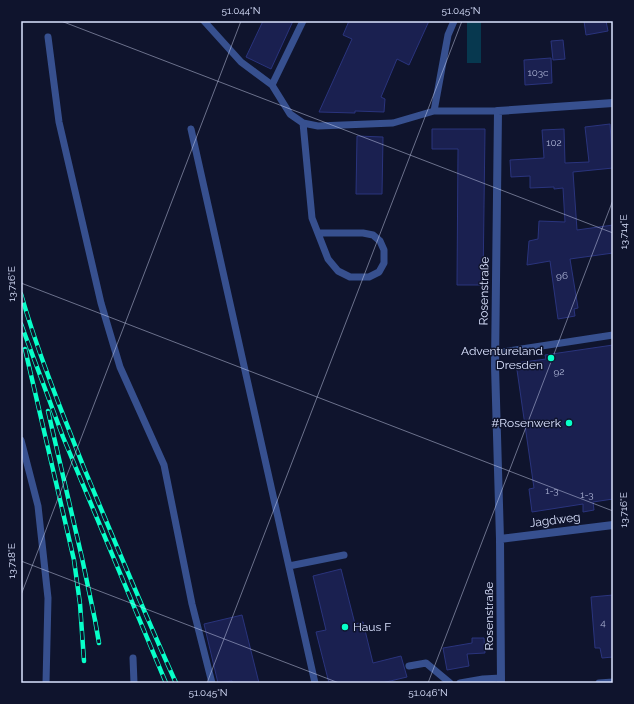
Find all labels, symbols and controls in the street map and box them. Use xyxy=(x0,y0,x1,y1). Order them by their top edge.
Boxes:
text: 51.044°N xyxy=(222,5,260,16)
text: 51.045°N xyxy=(441,5,481,16)
house number: 103c xyxy=(527,67,549,78)
house number: 102 xyxy=(546,137,562,148)
text: 13.714°E xyxy=(618,215,629,249)
street label: Rosenstraße xyxy=(476,256,492,326)
text: 13.716°E xyxy=(6,266,17,302)
house number: 96 xyxy=(556,270,568,281)
place label: Adventureland Dresden xyxy=(461,344,543,372)
marker: Adventureland Dresden xyxy=(546,353,556,363)
house number: 92 xyxy=(553,366,565,377)
place label: #Rosenwerk xyxy=(491,416,562,430)
marker: #Rosenwerk xyxy=(564,418,574,428)
house number: 1-3 xyxy=(545,485,559,496)
house number: 1-3 xyxy=(580,489,594,500)
text: 13.716°E xyxy=(618,492,629,528)
street label: Jagdweg xyxy=(529,510,581,530)
text: 13.718°E xyxy=(6,543,17,579)
street label: Rosenstraße xyxy=(482,582,496,650)
house number: 4 xyxy=(600,617,606,628)
place label: Haus F xyxy=(353,620,391,634)
marker: Haus F xyxy=(340,622,350,632)
text: 51.045°N xyxy=(188,687,228,698)
text: 51.046°N xyxy=(408,687,448,698)

